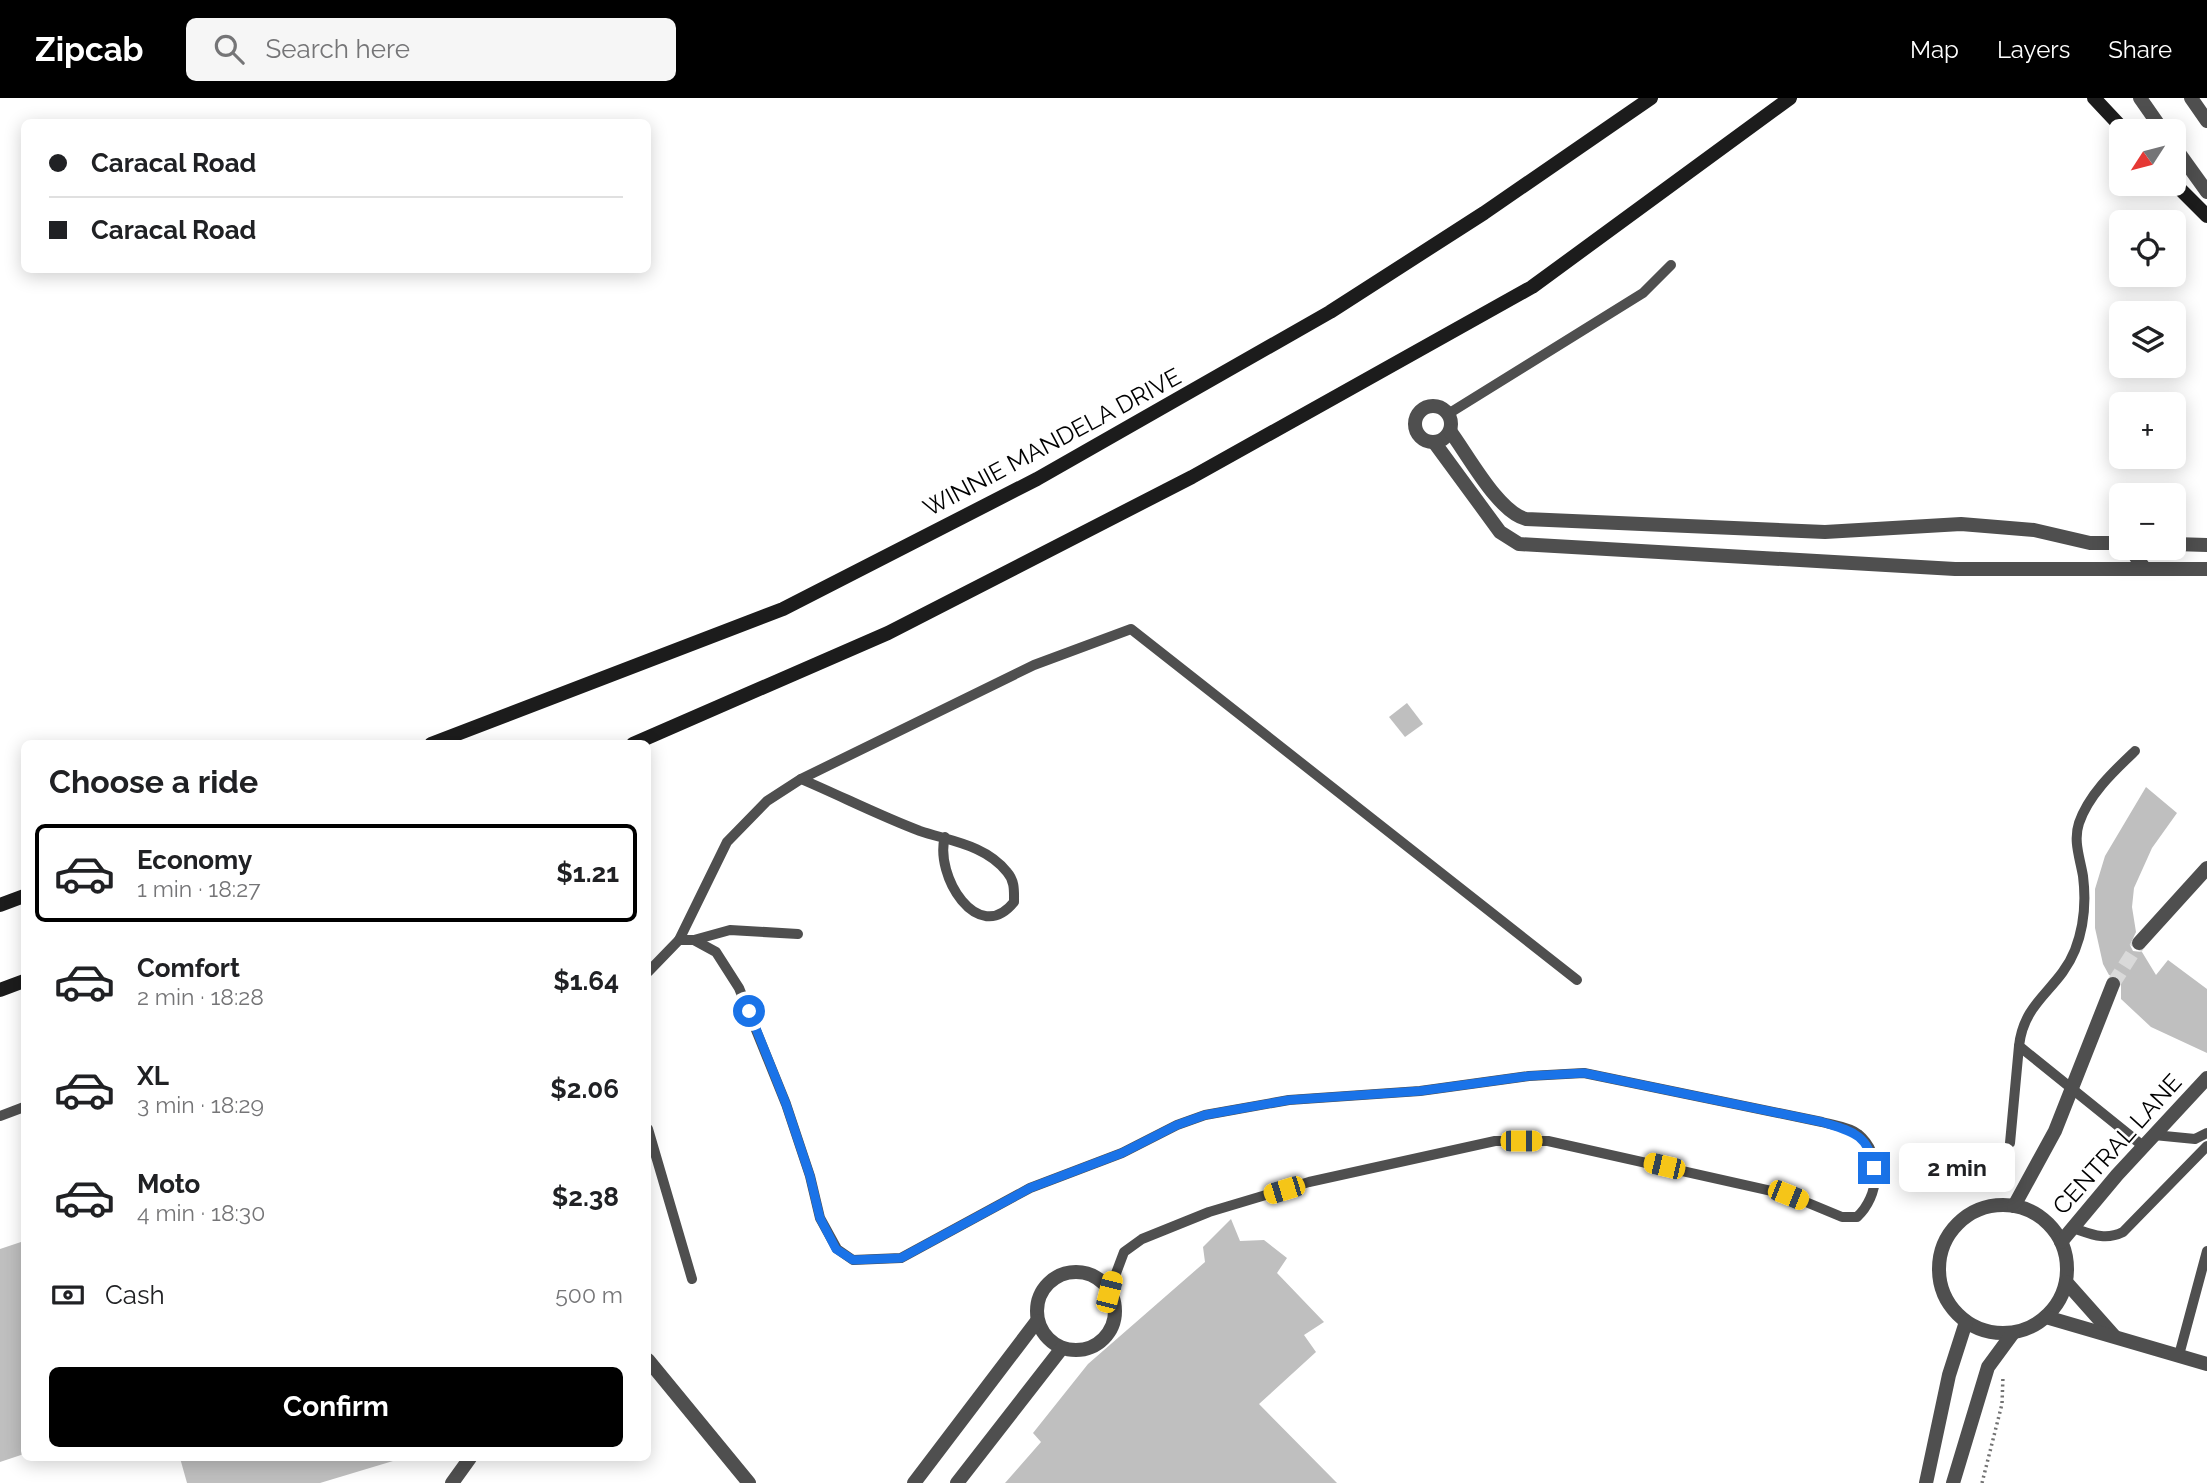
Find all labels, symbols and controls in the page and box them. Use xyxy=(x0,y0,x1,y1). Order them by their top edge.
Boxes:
search box xyxy=(186,18,676,81)
text: Zipcab xyxy=(35,30,144,69)
icon: search xyxy=(210,30,248,68)
text: Search here xyxy=(266,34,410,64)
text: Map xyxy=(1910,35,1959,64)
text: Layers xyxy=(1997,35,2070,64)
text: Share xyxy=(2108,35,2172,64)
north arrow xyxy=(2109,119,2186,196)
map controls xyxy=(2109,119,2186,560)
text: Caracal Road xyxy=(91,148,256,178)
button: locate xyxy=(2109,210,2186,287)
text: Caracal Road xyxy=(91,215,256,245)
button: layers xyxy=(2109,301,2186,378)
street label: WINNIE MANDELA DRIVE xyxy=(918,362,1186,522)
button: + xyxy=(2109,392,2186,469)
button: − xyxy=(2109,483,2186,560)
text: Choose a ride xyxy=(49,763,258,800)
icon: car xyxy=(53,842,116,905)
text: Economy xyxy=(137,845,252,875)
text: $1.21 xyxy=(556,858,619,888)
text: 1 min · 18:27 xyxy=(137,875,260,902)
icon: car xyxy=(53,950,116,1013)
text: Comfort xyxy=(137,953,240,983)
text: $1.64 xyxy=(553,966,619,996)
text: 2 min · 18:28 xyxy=(137,983,264,1010)
route start xyxy=(733,995,765,1027)
icon: car xyxy=(53,1058,116,1121)
text: XL xyxy=(137,1061,169,1091)
street label: CENTRAL LANE xyxy=(2046,1068,2188,1220)
text: $2.06 xyxy=(550,1074,619,1104)
text: 3 min · 18:29 xyxy=(137,1091,264,1118)
car xyxy=(1501,1131,1543,1152)
callout: 2 min xyxy=(1898,1144,2014,1192)
car xyxy=(1642,1151,1687,1181)
route end xyxy=(1858,1152,1890,1184)
text: 2 min xyxy=(1927,1154,1987,1181)
icon: car xyxy=(53,1166,116,1229)
text: Moto xyxy=(137,1169,200,1199)
car xyxy=(1261,1174,1308,1206)
car xyxy=(1765,1177,1812,1213)
text: $2.38 xyxy=(552,1182,619,1212)
text: 4 min · 18:30 xyxy=(137,1199,265,1226)
car xyxy=(1094,1269,1125,1315)
icon: cash xyxy=(49,1276,87,1314)
text: Cash xyxy=(105,1280,165,1310)
text: 500 m xyxy=(555,1281,623,1308)
button: Confirm xyxy=(49,1367,623,1447)

